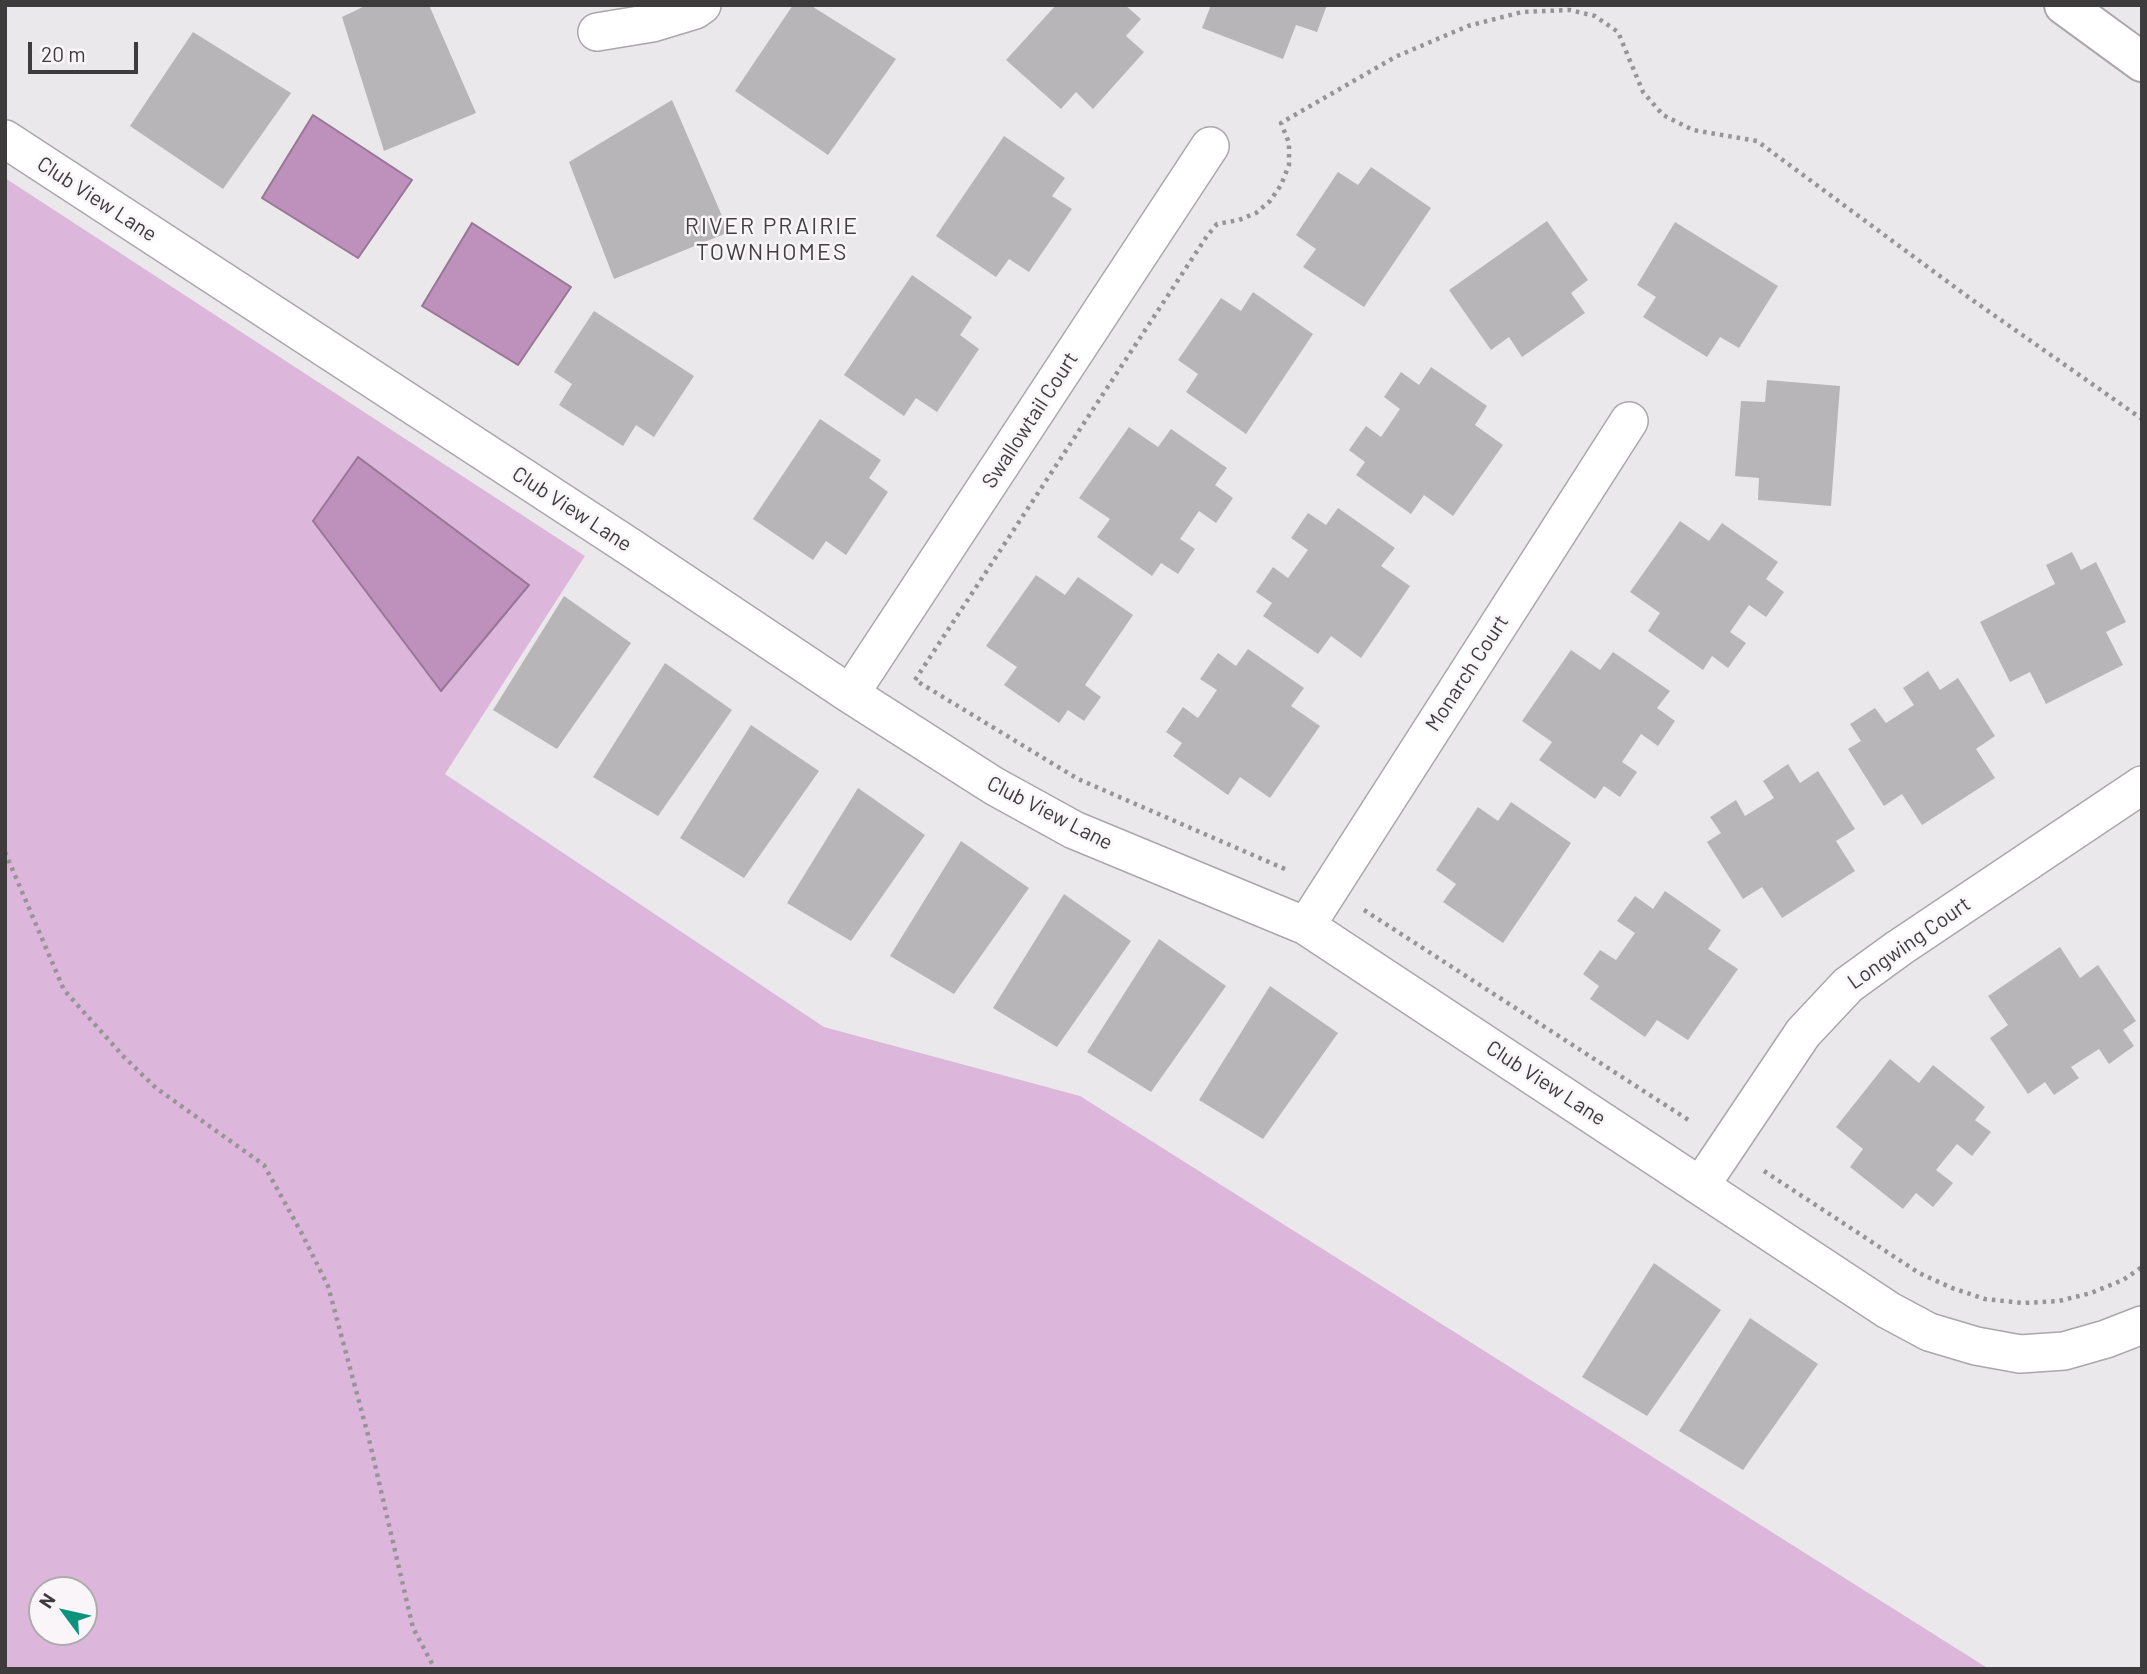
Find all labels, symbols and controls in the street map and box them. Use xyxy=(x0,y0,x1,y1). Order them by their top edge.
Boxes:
scale bar xyxy=(32,28,142,72)
text: 20 m xyxy=(41,41,86,66)
street label: Club View Lane xyxy=(32,151,162,247)
district label: RIVER PRAIRIE TOWNHOMES xyxy=(686,212,858,266)
street label: Swallowtail Court xyxy=(977,347,1083,493)
street label: Club View Lane xyxy=(507,461,637,557)
street label: Monarch Court xyxy=(1420,610,1514,736)
street label: Club View Lane xyxy=(983,771,1117,855)
street label: Longwing Court xyxy=(1843,891,1975,995)
street label: Club View Lane xyxy=(1481,1035,1611,1131)
north arrow xyxy=(28,1576,98,1646)
text: N xyxy=(34,1589,60,1612)

